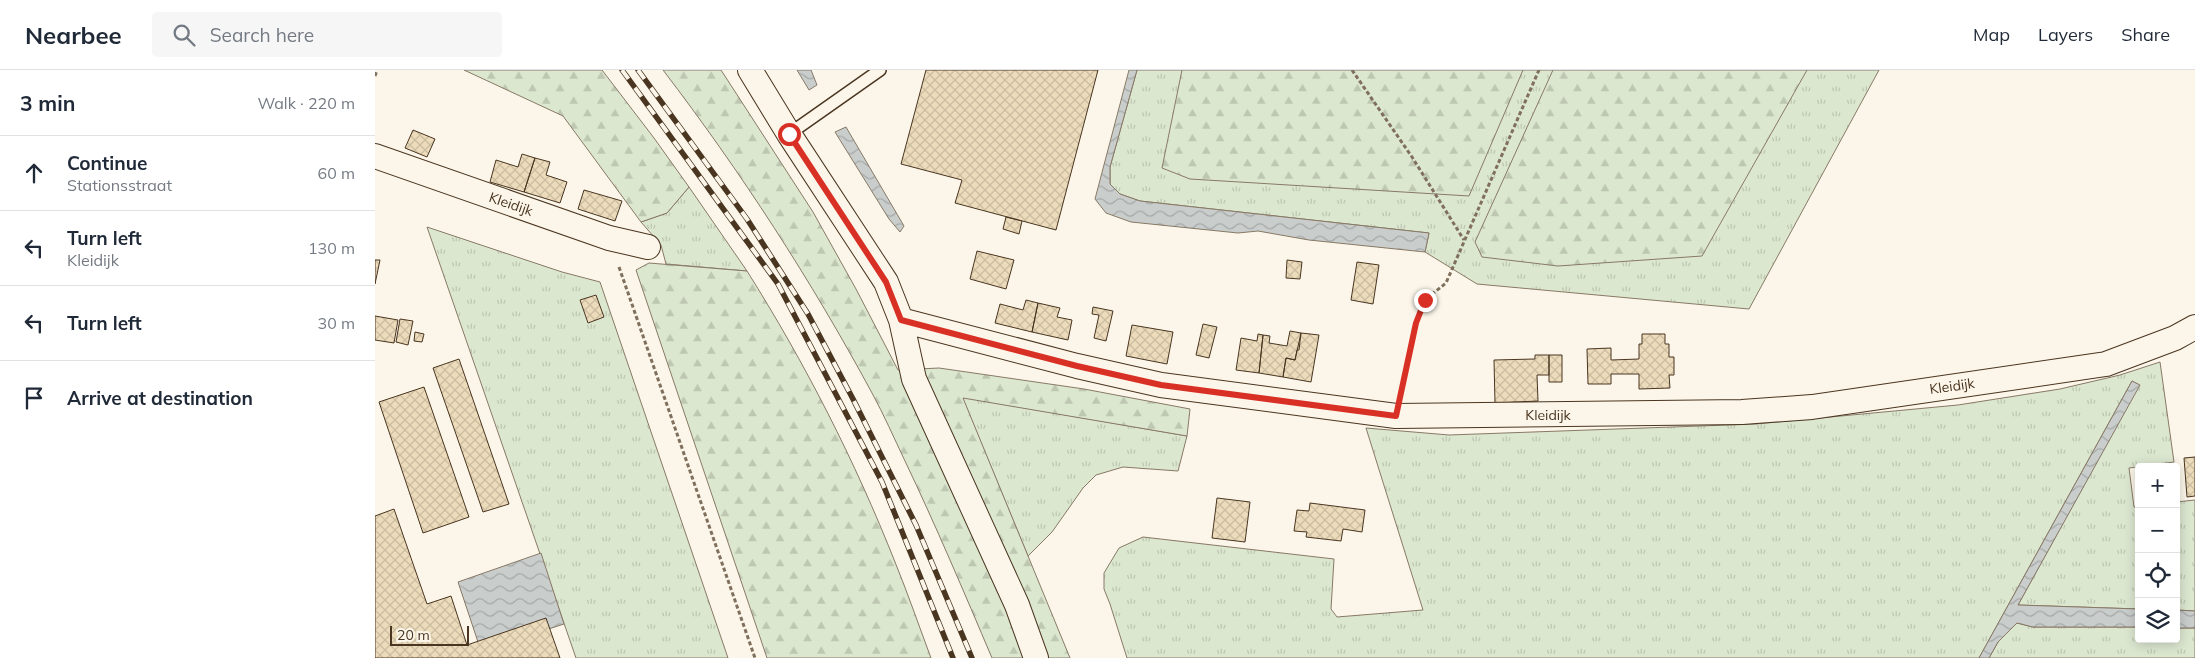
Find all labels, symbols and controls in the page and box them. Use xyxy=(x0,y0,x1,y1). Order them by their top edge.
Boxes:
search box xyxy=(152,12,502,57)
text: Nearbee xyxy=(25,20,122,50)
icon: search xyxy=(170,21,198,49)
text: Search here xyxy=(210,23,314,47)
text: Map xyxy=(1973,23,2010,46)
text: Layers xyxy=(2038,23,2093,46)
text: Share xyxy=(2121,23,2170,46)
text: 3 min xyxy=(20,90,75,116)
text: Walk · 220 m xyxy=(257,93,355,113)
route start xyxy=(778,123,801,146)
text: Continue xyxy=(67,151,147,175)
icon: ahead xyxy=(20,159,48,187)
text: 60 m xyxy=(318,163,355,183)
text: Stationsstraat xyxy=(67,175,172,195)
street label: Kleidijk xyxy=(487,188,536,220)
text: Turn left xyxy=(67,226,142,250)
icon: left xyxy=(20,234,48,262)
text: 130 m xyxy=(308,238,355,258)
text: Kleidijk xyxy=(67,250,119,270)
route end xyxy=(1414,289,1437,312)
icon: left xyxy=(20,309,48,337)
text: Turn left xyxy=(67,311,142,335)
text: 30 m xyxy=(318,313,355,333)
street label: Kleidijk xyxy=(1928,374,1977,398)
icon: arrive xyxy=(20,384,48,412)
text: Arrive at destination xyxy=(67,386,253,410)
street label: Kleidijk xyxy=(1525,406,1572,424)
map controls xyxy=(2135,463,2180,643)
button: + xyxy=(2135,463,2180,508)
button: − xyxy=(2135,508,2180,553)
button: locate xyxy=(2135,553,2180,598)
button: layers xyxy=(2135,598,2180,643)
scale bar xyxy=(390,623,469,646)
text: 20 m xyxy=(397,626,430,644)

